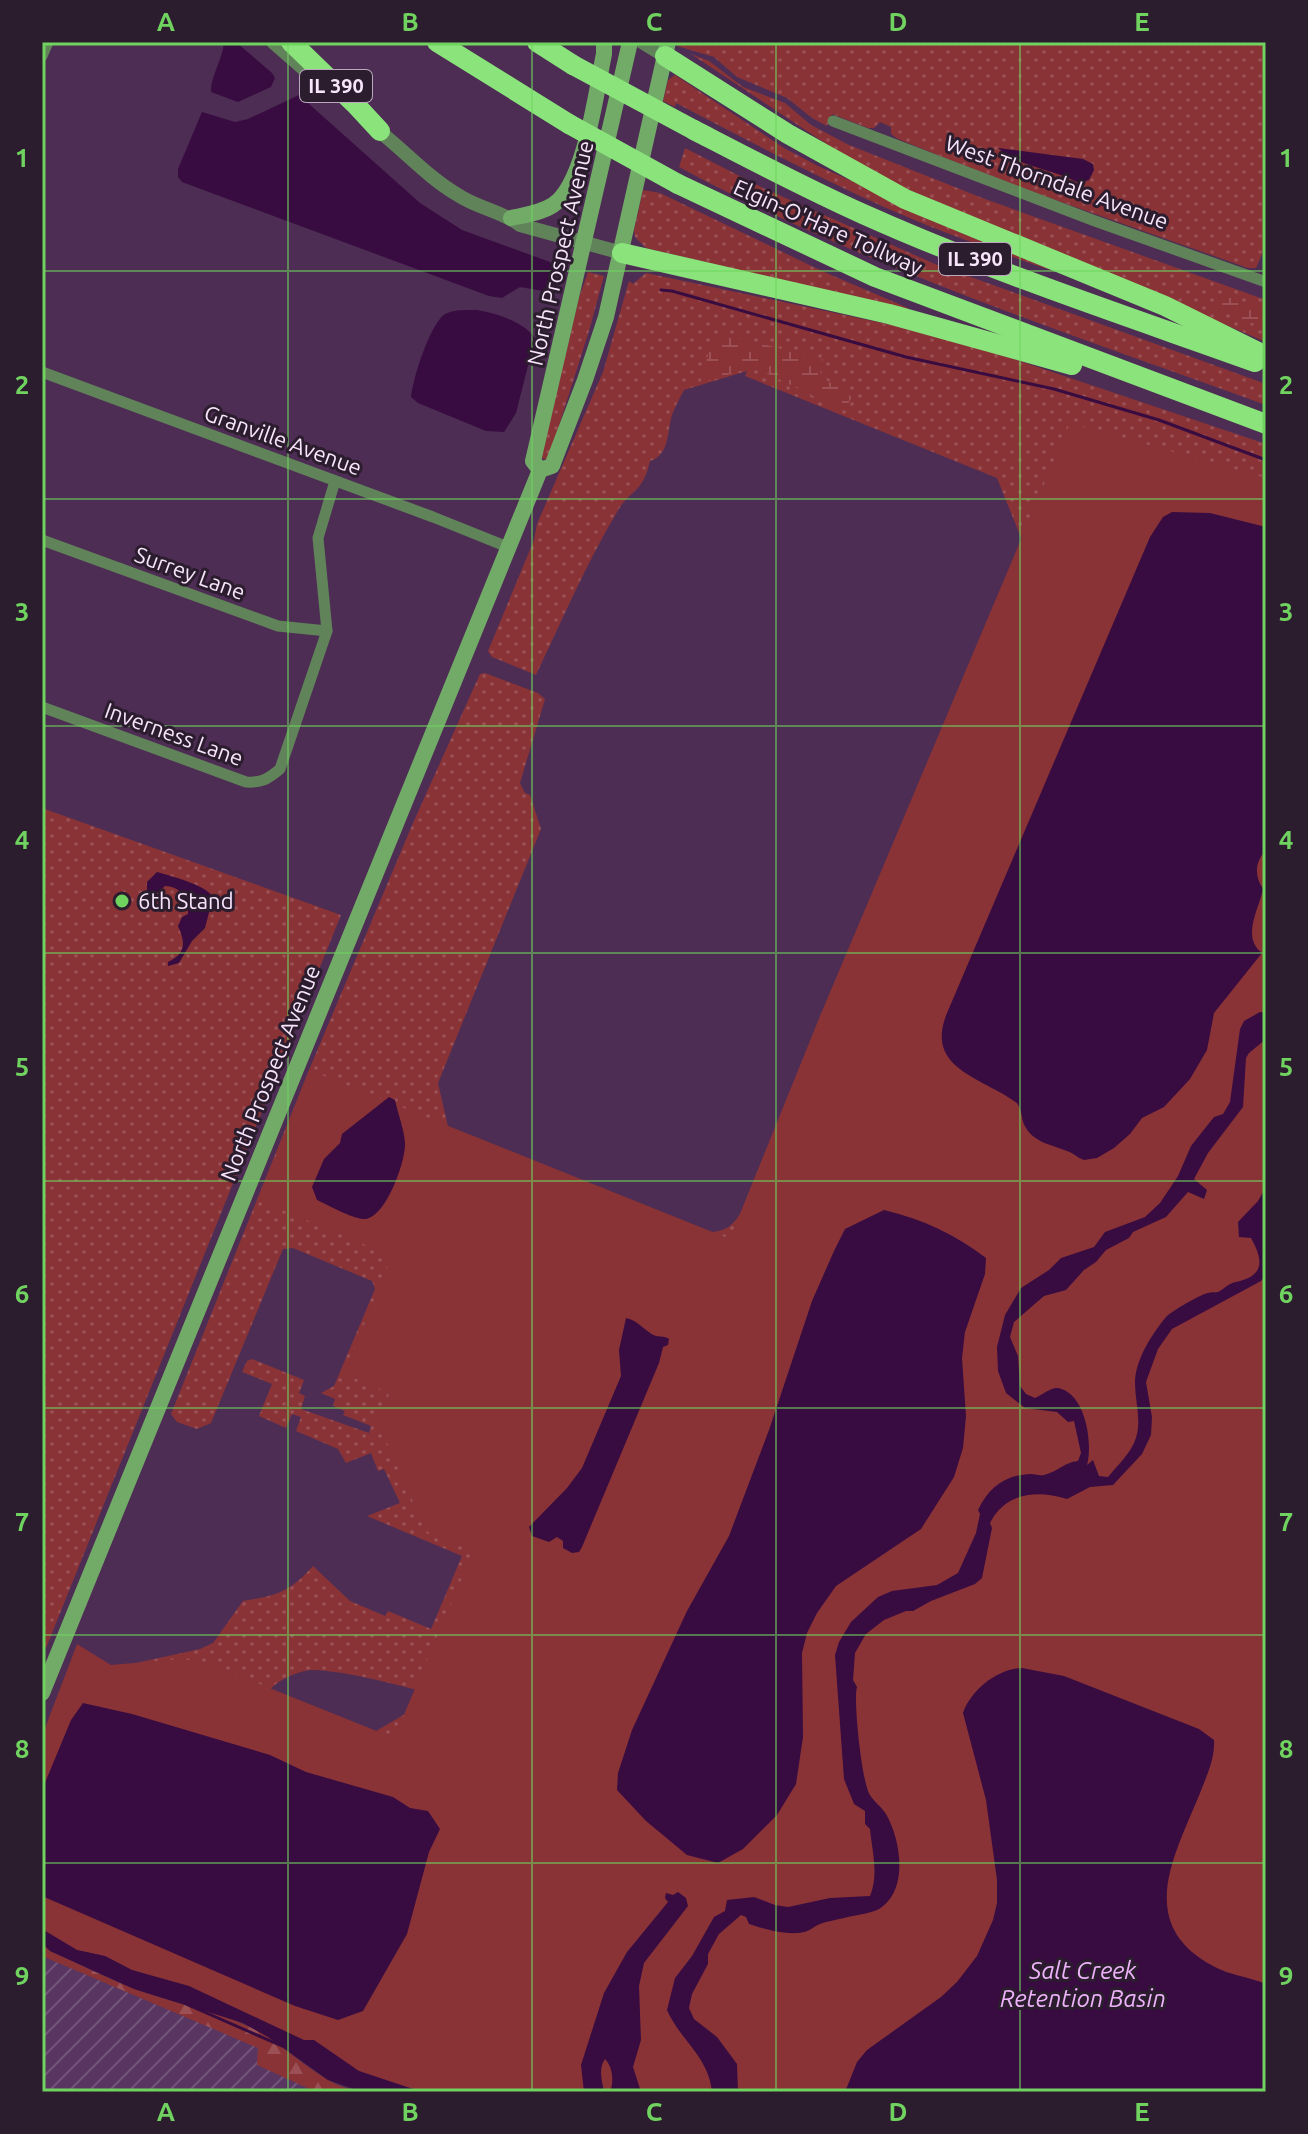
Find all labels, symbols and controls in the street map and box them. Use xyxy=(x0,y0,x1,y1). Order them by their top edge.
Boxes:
text: A xyxy=(157,7,176,36)
text: B xyxy=(401,7,419,36)
text: C xyxy=(646,7,663,36)
text: D xyxy=(889,7,907,36)
text: E xyxy=(1134,7,1150,36)
road number: IL 390 xyxy=(300,70,372,102)
street label: West Thorndale Avenue xyxy=(942,130,1172,233)
street label: North Prospect Avenue xyxy=(521,138,598,368)
text: 1 xyxy=(15,143,29,172)
text: 1 xyxy=(1279,143,1293,172)
street label: Elgin-O'Hare Tollway xyxy=(730,174,927,280)
road number: IL 390 xyxy=(939,243,1011,275)
text: 2 xyxy=(15,370,29,399)
text: 2 xyxy=(1279,370,1293,399)
street label: Granville Avenue xyxy=(201,399,365,480)
street label: Surrey Lane xyxy=(132,541,249,604)
text: 3 xyxy=(15,597,29,626)
text: 3 xyxy=(1279,597,1293,626)
street label: Inverness Lane xyxy=(102,697,247,770)
text: 4 xyxy=(15,825,29,854)
text: 4 xyxy=(1279,825,1293,854)
place label: 6th Stand xyxy=(138,888,234,913)
marker: 6th Stand xyxy=(113,892,131,910)
street label: North Prospect Avenue xyxy=(215,961,324,1184)
text: 5 xyxy=(15,1052,29,1081)
text: 5 xyxy=(1279,1052,1293,1081)
text: 6 xyxy=(15,1279,29,1308)
text: 6 xyxy=(1279,1279,1293,1308)
text: 7 xyxy=(15,1507,29,1536)
text: 7 xyxy=(1279,1507,1293,1536)
text: 8 xyxy=(15,1734,29,1763)
text: 8 xyxy=(1279,1734,1293,1763)
water label: Salt Creek Retention Basin xyxy=(1000,1957,1166,2012)
text: 9 xyxy=(15,1961,29,1990)
text: 9 xyxy=(1279,1961,1293,1990)
text: A xyxy=(157,2097,176,2126)
text: B xyxy=(401,2097,419,2126)
text: C xyxy=(646,2097,663,2126)
text: D xyxy=(889,2097,907,2126)
text: E xyxy=(1134,2097,1150,2126)

